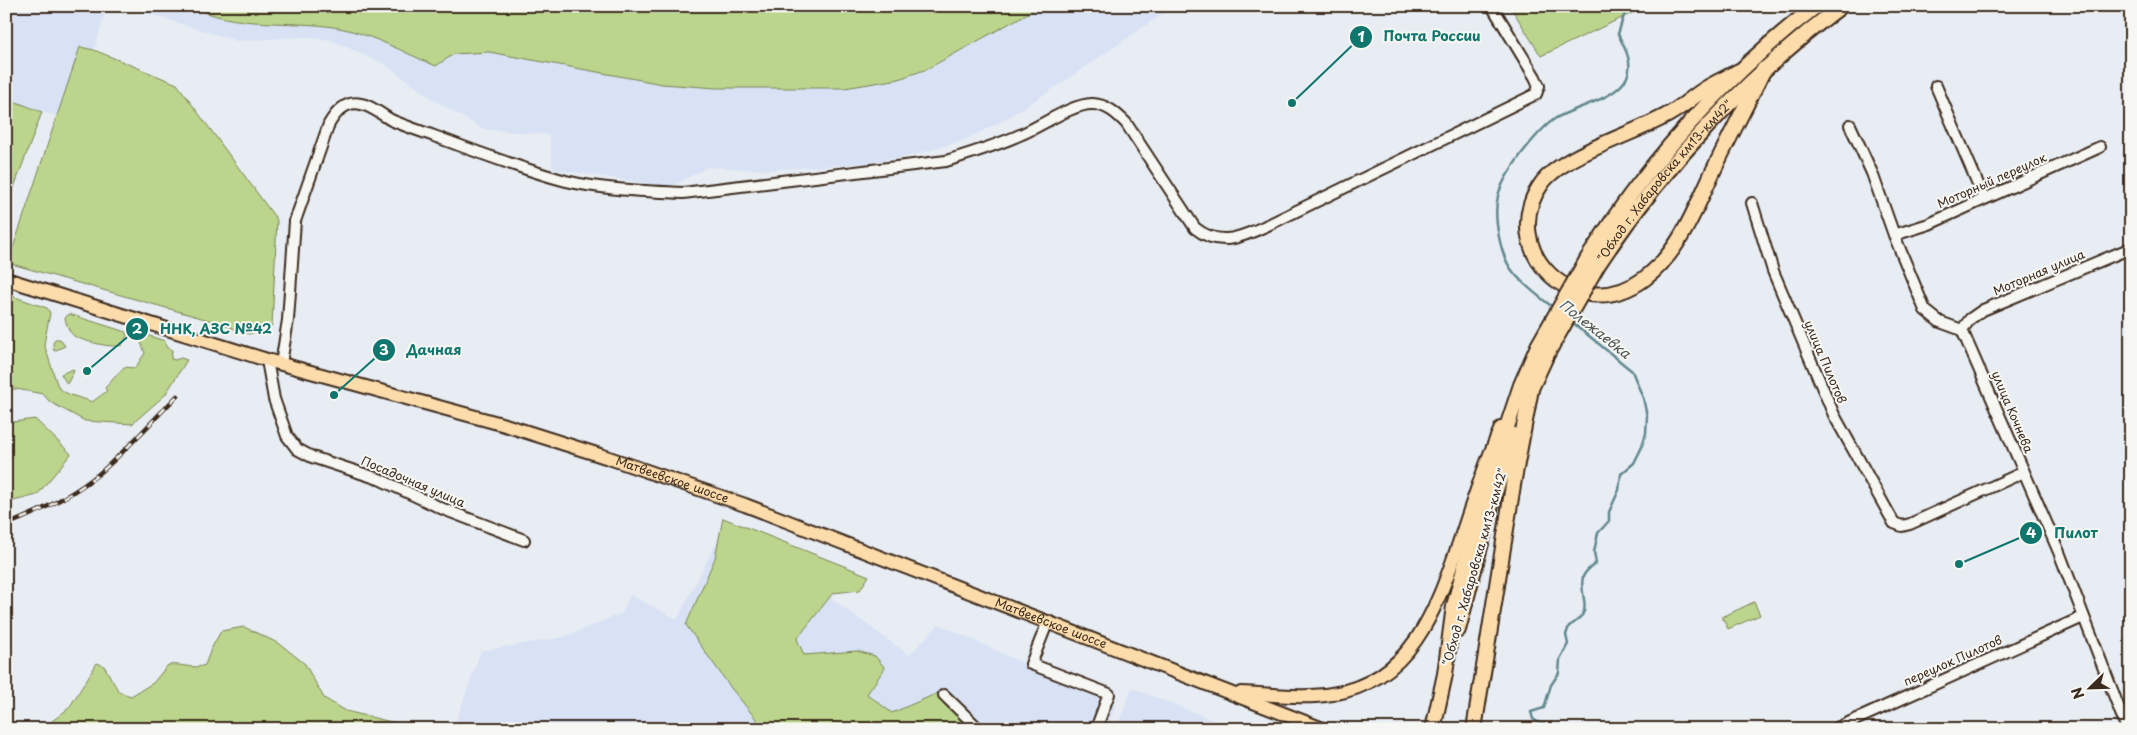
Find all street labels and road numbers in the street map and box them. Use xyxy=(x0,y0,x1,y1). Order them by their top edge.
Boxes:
street label: "Обход г. Хабаровска км13-км42" xyxy=(1592,95,1736,265)
street label: Моторный переулок xyxy=(1934,148,2050,212)
street label: Моторная улица xyxy=(1990,244,2088,300)
street label: улица Пилотов xyxy=(1800,317,1852,406)
street label: улица Кочнева xyxy=(1988,368,2038,456)
street label: Посадочная улица xyxy=(359,451,468,511)
street label: Матвеевское шоссе xyxy=(614,451,731,507)
street label: "Обход г. Хабаровска км13-км42" xyxy=(1437,466,1511,668)
street label: Матвеевское шоссе xyxy=(993,593,1110,652)
street label: переулок Пилотов xyxy=(1900,630,2005,690)

